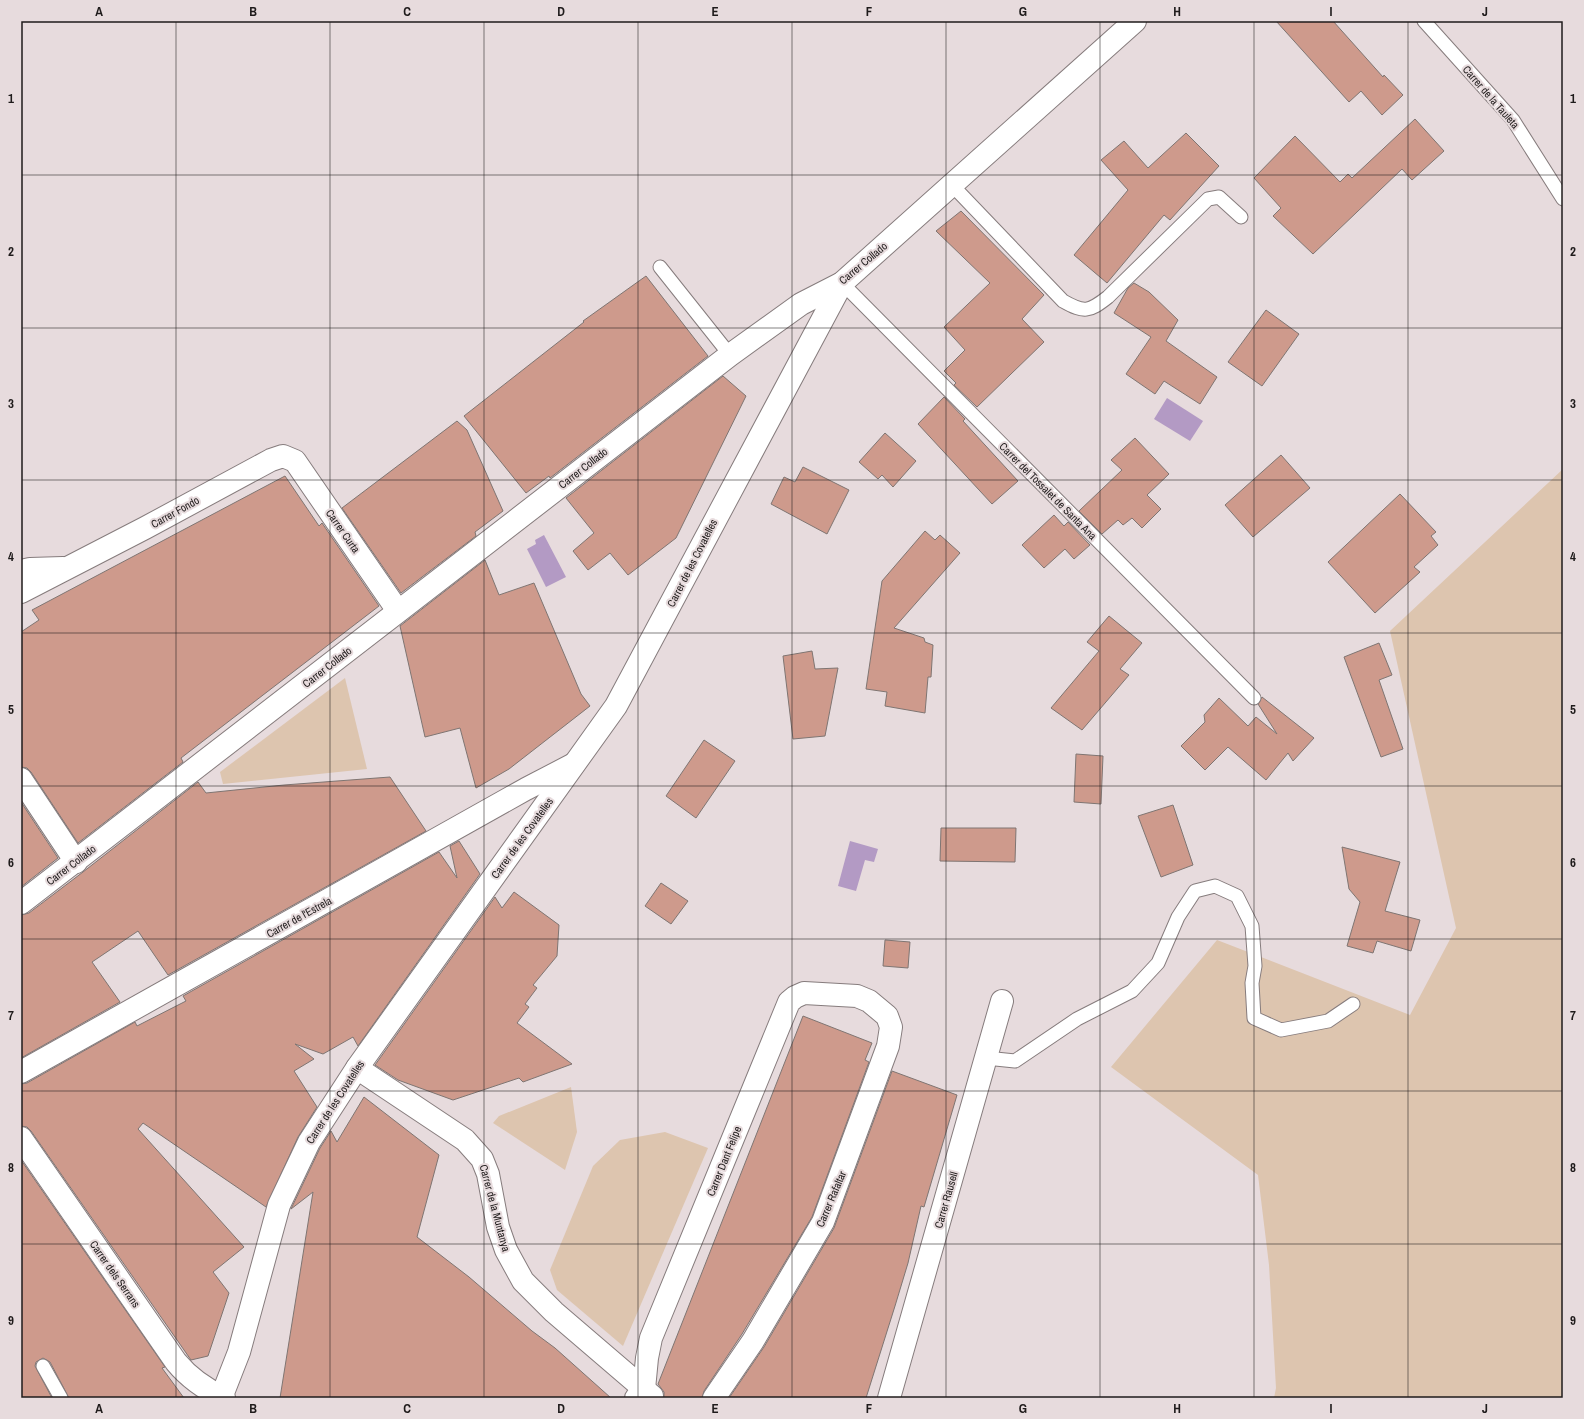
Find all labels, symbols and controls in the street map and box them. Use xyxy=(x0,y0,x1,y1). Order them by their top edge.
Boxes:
text: A xyxy=(95,3,103,20)
text: B xyxy=(249,3,257,20)
text: C xyxy=(403,3,411,20)
text: D xyxy=(557,3,565,20)
text: E xyxy=(711,3,719,20)
text: F xyxy=(866,3,873,20)
text: G xyxy=(1019,3,1027,20)
text: H xyxy=(1173,3,1181,20)
text: I xyxy=(1330,3,1333,20)
text: J xyxy=(1482,3,1488,20)
street label: Carrer de la Tauleta xyxy=(1460,63,1522,131)
text: 1 xyxy=(8,90,14,107)
text: 1 xyxy=(1570,90,1576,107)
street label: Carrer Collado xyxy=(836,239,890,287)
text: 2 xyxy=(8,243,14,260)
text: 2 xyxy=(1570,243,1576,260)
text: 3 xyxy=(8,395,14,412)
text: 3 xyxy=(1570,395,1576,412)
street label: Carrer del Tossalet de Santa Ana xyxy=(996,439,1100,543)
street label: Carrer Collado xyxy=(556,444,610,492)
street label: Carrer Fondo xyxy=(148,493,202,531)
street label: Carrer Curta xyxy=(323,506,363,556)
street label: Carrer de les Covatelles xyxy=(664,516,720,609)
text: 4 xyxy=(8,548,14,565)
text: 4 xyxy=(1570,548,1576,565)
street label: Carrer Collado xyxy=(300,643,354,691)
text: 5 xyxy=(8,701,14,718)
text: 5 xyxy=(1570,701,1576,718)
street label: Carrer de les Covatelles xyxy=(488,794,556,881)
street label: Carrer Collado xyxy=(43,842,99,888)
text: 6 xyxy=(8,854,14,871)
text: 6 xyxy=(1570,854,1576,871)
street label: Carrer de l'Estrela xyxy=(264,893,334,941)
text: 7 xyxy=(8,1007,14,1024)
text: 7 xyxy=(1570,1007,1576,1024)
street label: Carrer de les Covatelles xyxy=(303,1057,367,1146)
street label: Carrer Dant Felipe xyxy=(704,1124,744,1198)
text: 8 xyxy=(8,1159,14,1176)
text: 8 xyxy=(1570,1159,1576,1176)
street label: Carrer de la Muntanya xyxy=(477,1163,513,1253)
street label: Carrer Rafaltar xyxy=(813,1169,849,1229)
street label: Carrer Rausell xyxy=(931,1170,961,1230)
street label: Carrer dels Serrans xyxy=(87,1238,144,1311)
text: 9 xyxy=(8,1312,14,1329)
text: 9 xyxy=(1570,1312,1576,1329)
text: A xyxy=(95,1400,103,1417)
text: B xyxy=(249,1400,257,1417)
text: C xyxy=(403,1400,411,1417)
text: D xyxy=(557,1400,565,1417)
text: E xyxy=(711,1400,719,1417)
text: F xyxy=(866,1400,873,1417)
text: G xyxy=(1019,1400,1027,1417)
text: H xyxy=(1173,1400,1181,1417)
text: I xyxy=(1330,1400,1333,1417)
text: J xyxy=(1482,1400,1488,1417)

